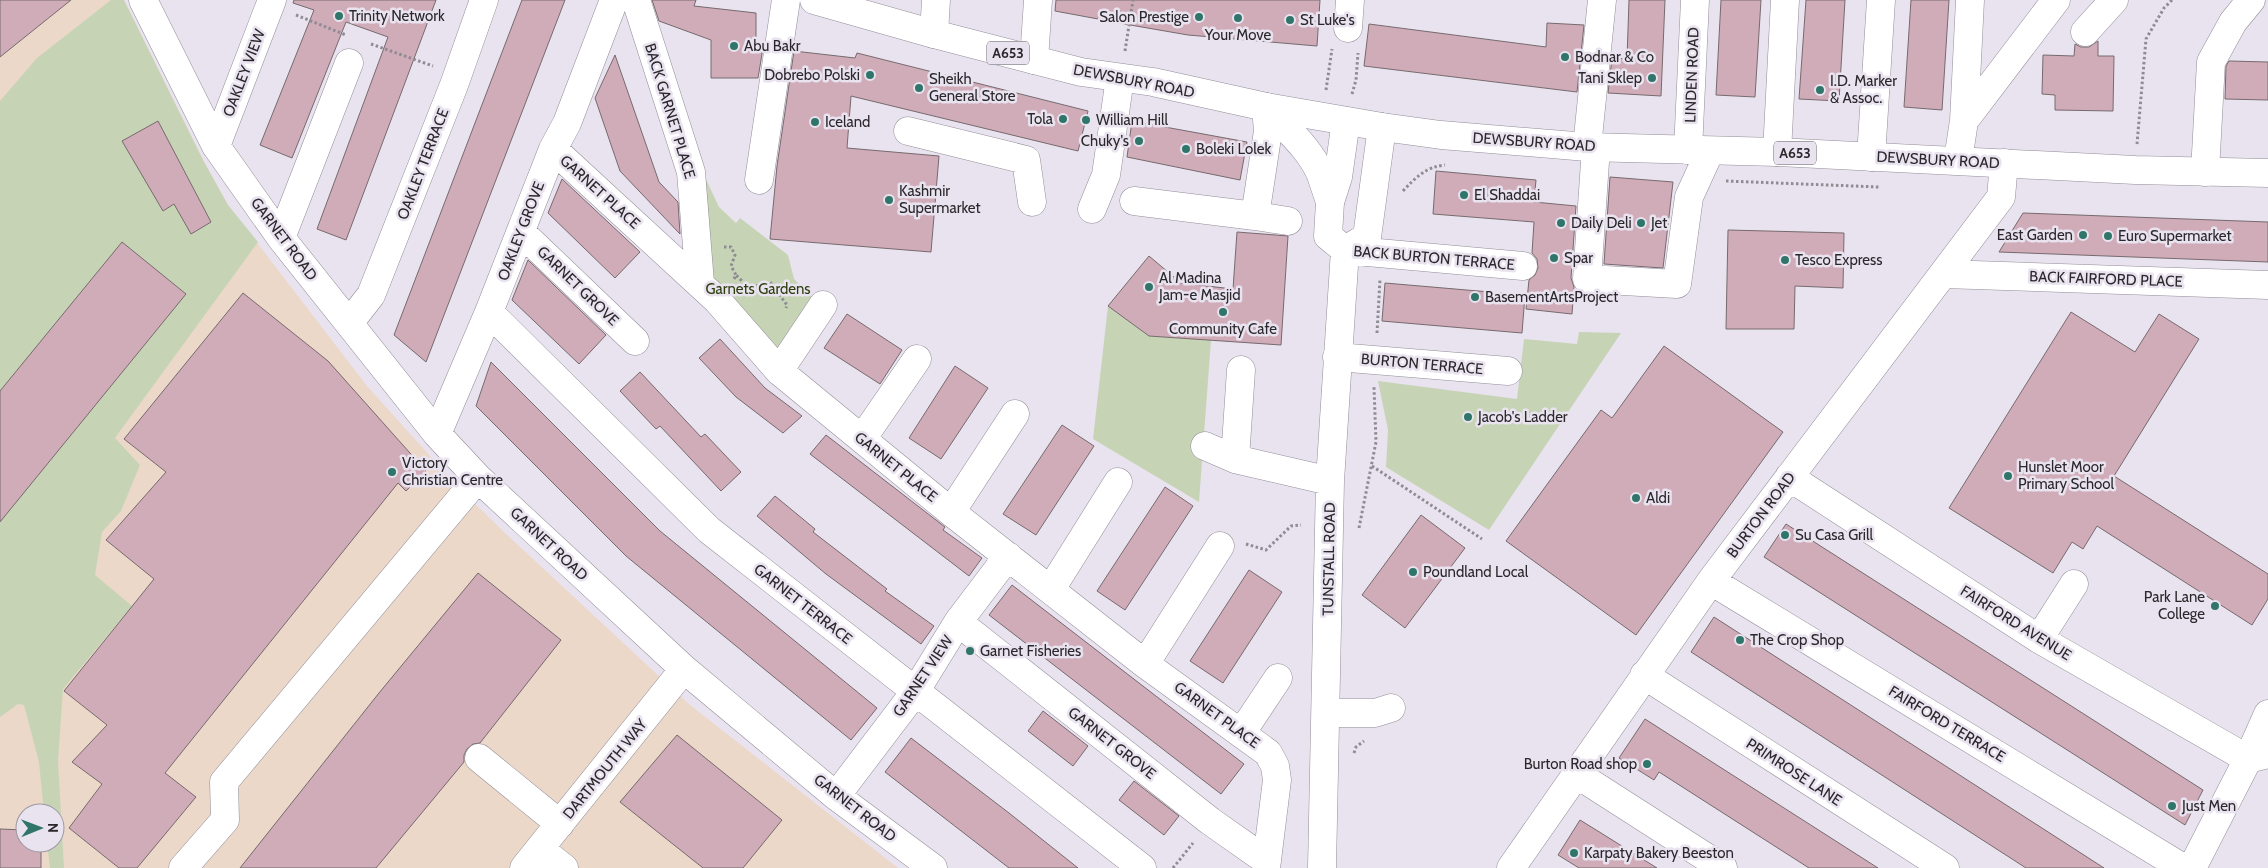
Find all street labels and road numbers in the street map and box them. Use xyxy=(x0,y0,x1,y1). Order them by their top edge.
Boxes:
street label: OAKLEY VIEW xyxy=(219,26,269,119)
street label: LINDEN ROAD xyxy=(1681,27,1703,123)
street label: BACK GARNET PLACE xyxy=(641,41,699,181)
road number: A653 xyxy=(987,42,1029,64)
street label: DEWSBURY ROAD xyxy=(1072,60,1196,102)
street label: OAKLEY TERRACE xyxy=(393,106,453,222)
street label: DEWSBURY ROAD xyxy=(1472,129,1596,155)
road number: A653 xyxy=(1774,142,1816,164)
street label: DEWSBURY ROAD xyxy=(1876,148,2000,172)
street label: GARNET PLACE xyxy=(556,151,644,233)
street label: OAKLEY GROVE xyxy=(494,179,548,283)
street label: GARNET ROAD xyxy=(247,194,321,284)
street label: BACK BURTON TERRACE xyxy=(1353,242,1515,274)
street label: GARNET GROVE xyxy=(533,243,623,329)
street label: BACK FAIRFORD PLACE xyxy=(2029,267,2183,291)
street label: BURTON TERRACE xyxy=(1360,350,1484,378)
street label: GARNET PLACE xyxy=(851,428,941,506)
street label: BURTON ROAD xyxy=(1723,469,1799,561)
street label: TUNSTALL ROAD xyxy=(1319,502,1339,616)
street label: GARNET ROAD xyxy=(507,504,591,584)
street label: GARNET TERRACE xyxy=(750,560,856,648)
street label: FAIRFORD AVENUE xyxy=(1957,582,2075,664)
street label: GARNET VIEW xyxy=(889,631,957,720)
street label: GARNET PLACE xyxy=(1171,678,1263,752)
street label: FAIRFORD TERRACE xyxy=(1885,682,2009,766)
street label: GARNET GROVE xyxy=(1064,703,1160,783)
street label: DARTMOUTH WAY xyxy=(559,715,651,823)
street label: PRIMROSE LANE xyxy=(1743,734,1845,810)
street label: GARNET ROAD xyxy=(810,770,900,846)

